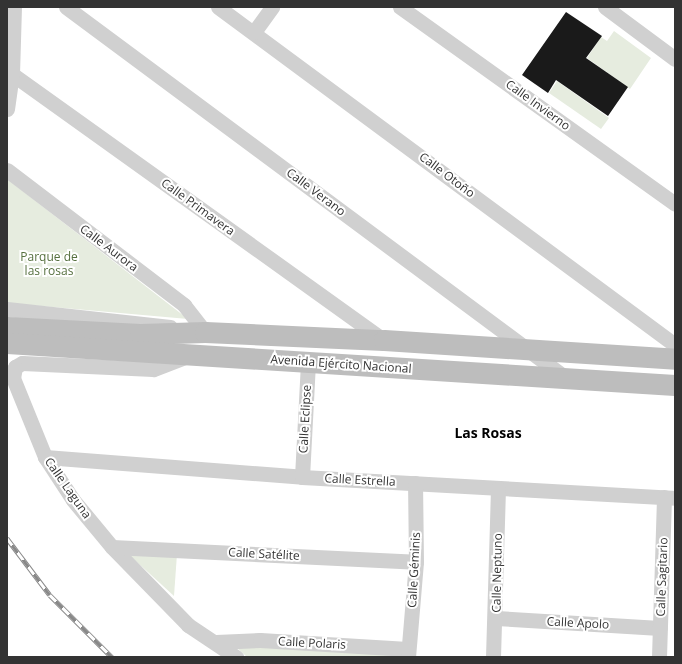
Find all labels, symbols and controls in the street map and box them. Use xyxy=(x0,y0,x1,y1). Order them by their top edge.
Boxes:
street label: Calle Invierno xyxy=(503,77,573,133)
street label: Calle Otoño xyxy=(416,150,478,200)
street label: Calle Verano xyxy=(284,165,348,219)
street label: Calle Primavera xyxy=(158,175,238,239)
street label: Calle Aurora xyxy=(77,222,141,274)
park label: Parque de las rosas xyxy=(20,250,78,278)
street label: Avenida Ejército Nacional xyxy=(270,352,412,376)
street label: Calle Eclipse xyxy=(296,384,314,454)
district label: Las Rosas xyxy=(454,425,522,441)
street label: Calle Laguna xyxy=(42,455,94,521)
street label: Calle Estrella xyxy=(324,471,396,489)
street label: Calle Géminis xyxy=(405,532,423,608)
street label: Calle Neptuno xyxy=(489,533,505,613)
street label: Calle Sagitario xyxy=(653,537,671,617)
street label: Calle Satélite xyxy=(228,545,300,563)
street label: Calle Apolo xyxy=(546,614,610,632)
street label: Calle Polaris xyxy=(278,634,346,652)

